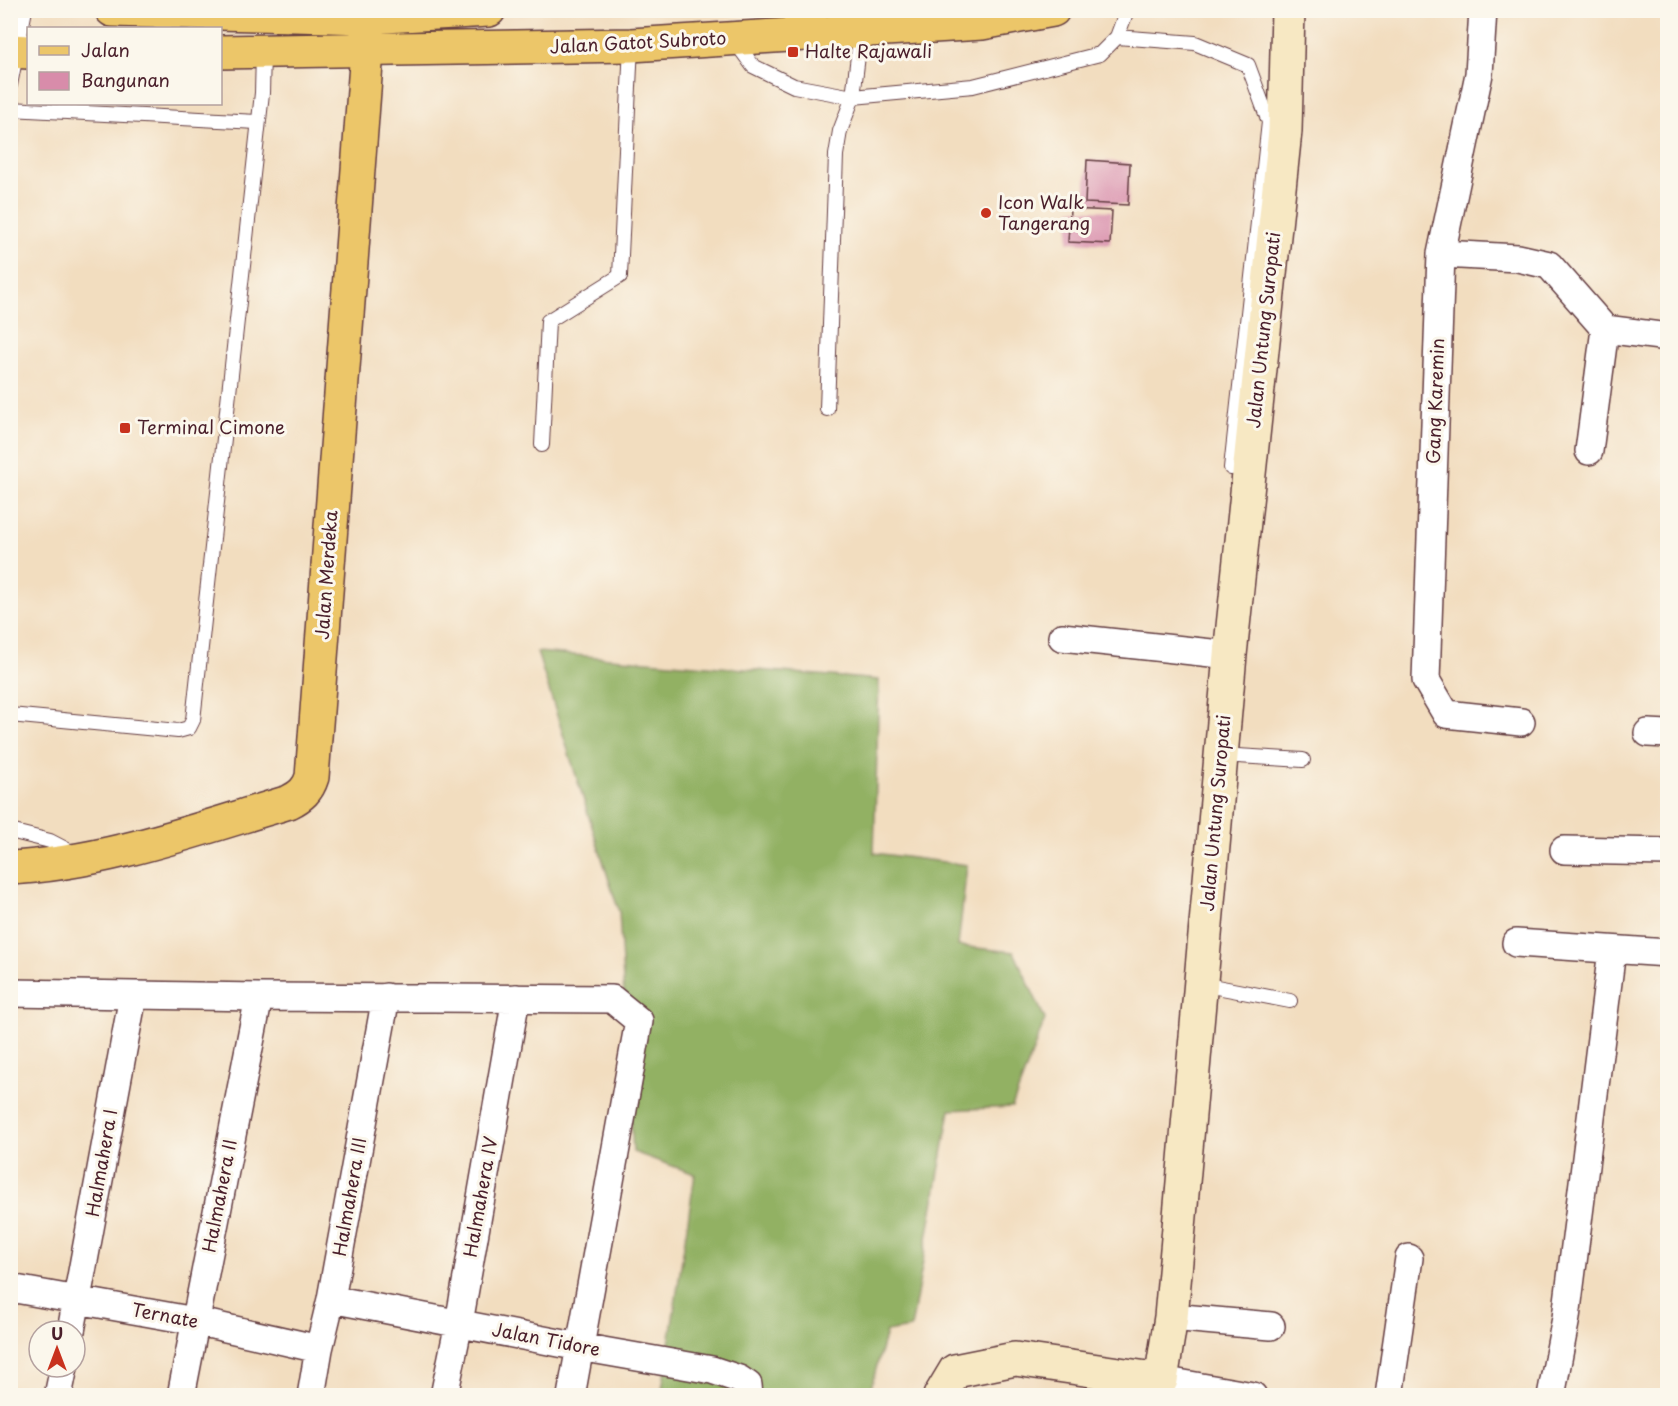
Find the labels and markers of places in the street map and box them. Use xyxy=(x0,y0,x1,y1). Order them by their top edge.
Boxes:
place label: Halte Rajawali xyxy=(805,37,932,64)
marker: Halte Rajawali xyxy=(786,45,800,59)
place label: Icon Walk Tangerang xyxy=(998,188,1090,236)
marker: Icon Walk Tangerang xyxy=(979,206,993,220)
place label: Terminal Cimone xyxy=(137,413,285,440)
marker: Terminal Cimone xyxy=(118,421,132,435)

